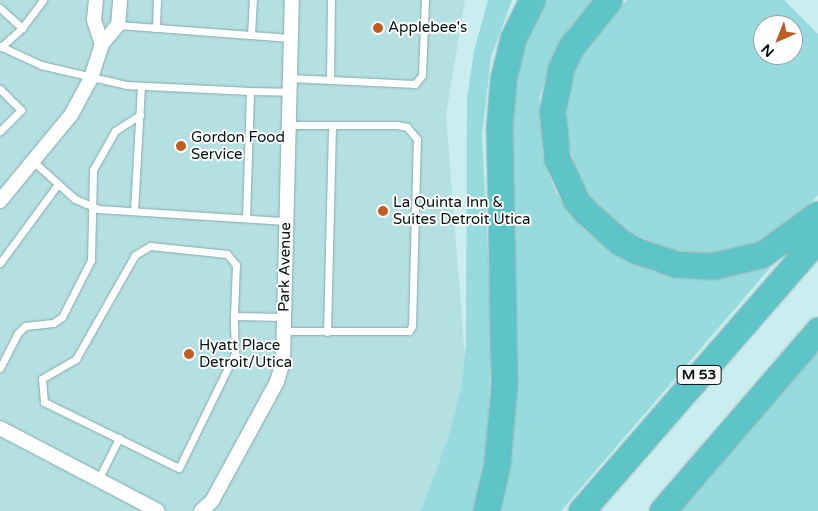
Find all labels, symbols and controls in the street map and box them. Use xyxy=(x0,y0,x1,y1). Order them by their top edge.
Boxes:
north arrow xyxy=(753,15,803,65)
place label: Applebee's xyxy=(388,19,467,37)
marker: Applebee's xyxy=(372,22,384,34)
text: N xyxy=(758,40,778,60)
place label: Gordon Food Service xyxy=(191,128,285,163)
marker: Gordon Food Service xyxy=(175,140,187,152)
place label: La Quinta Inn & Suites Detroit Utica xyxy=(393,193,531,228)
marker: La Quinta Inn & Suites Detroit Utica xyxy=(377,205,389,217)
street label: Park Avenue xyxy=(275,222,295,312)
place label: Hyatt Place Detroit/Utica xyxy=(199,336,292,371)
marker: Hyatt Place Detroit/Utica xyxy=(183,348,195,360)
road number: M 53 xyxy=(676,364,722,386)

